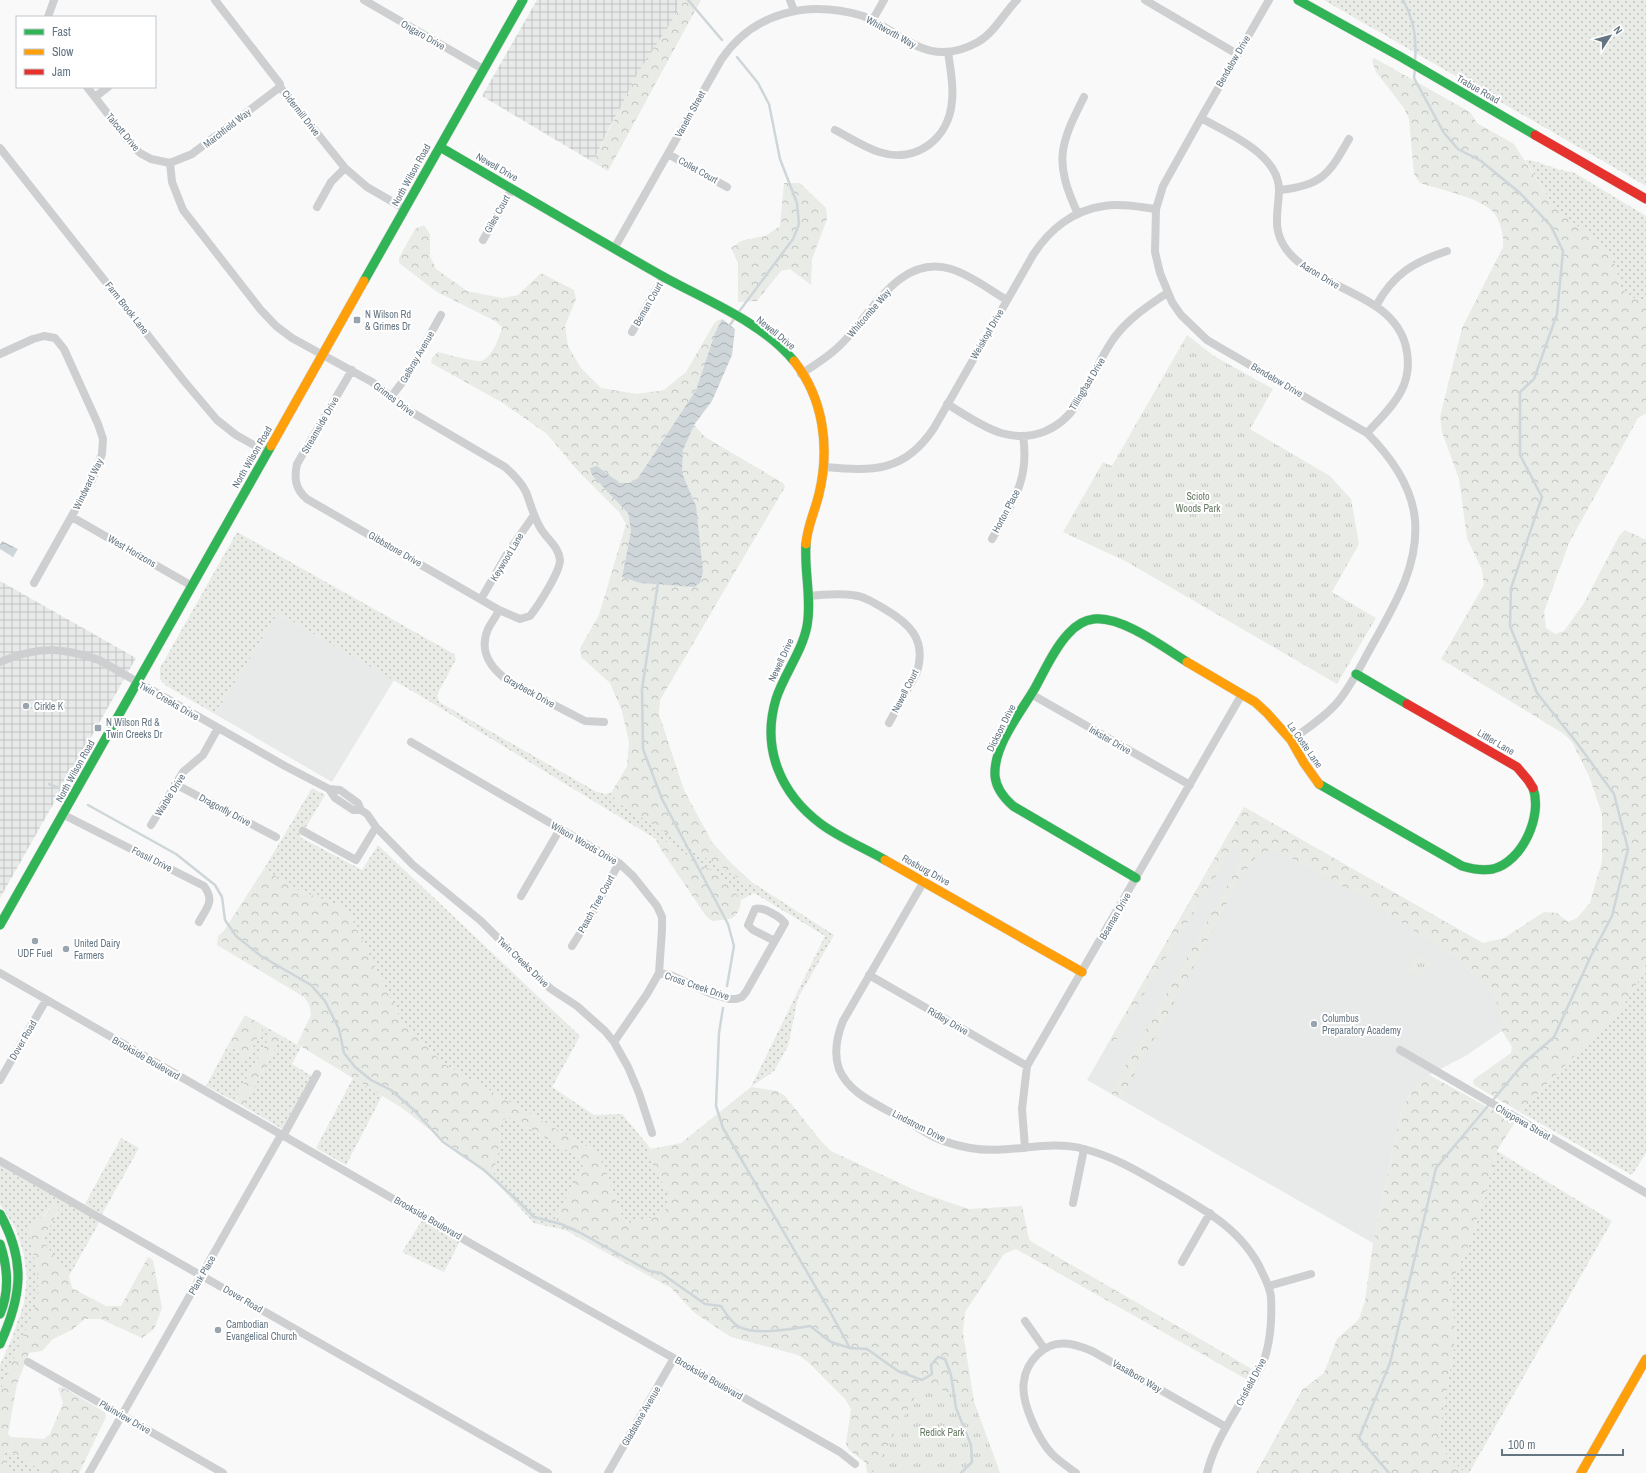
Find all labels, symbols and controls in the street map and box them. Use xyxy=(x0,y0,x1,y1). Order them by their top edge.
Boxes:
street label: Whitworth Way xyxy=(864,13,919,52)
legend xyxy=(16,16,156,88)
north arrow xyxy=(1590,16,1630,56)
street label: Ongaro Drive xyxy=(398,17,448,53)
text: N xyxy=(1611,23,1626,37)
text: Fast xyxy=(52,24,71,40)
street label: Bendelow Drive xyxy=(1213,32,1253,89)
text: Slow xyxy=(52,44,74,60)
text: Jam xyxy=(52,64,71,80)
street label: Trabue Road xyxy=(1454,71,1502,107)
street label: Cidermill Drive xyxy=(279,87,323,139)
street label: Vanelm Street xyxy=(672,88,708,140)
street label: Marchfield Way xyxy=(201,105,254,151)
street label: Talcott Drive xyxy=(103,110,143,154)
street label: North Wilson Road xyxy=(389,142,433,208)
street label: Newell Drive xyxy=(474,150,521,184)
street label: Collet Court xyxy=(676,154,721,187)
street label: Giles Court xyxy=(481,192,513,235)
street label: Aaron Drive xyxy=(1297,258,1342,292)
street label: Farm Brook Lane xyxy=(102,279,152,337)
street label: Beman Court xyxy=(630,279,666,328)
street label: Whitcombe Way xyxy=(844,285,894,340)
street label: Weiskopf Drive xyxy=(967,306,1007,361)
place label: N Wilson Rd & Grimes Dr xyxy=(365,308,411,333)
street label: Newell Drive xyxy=(754,313,798,353)
marker: N Wilson Rd & Grimes Dr xyxy=(352,315,362,325)
street label: Gelbray Avenue xyxy=(397,328,437,385)
street label: Tillinghast Drive xyxy=(1066,355,1108,413)
street label: Bendelow Drive xyxy=(1249,360,1306,400)
street label: Grimes Drive xyxy=(371,379,418,419)
street label: Streamside Drive xyxy=(298,394,342,456)
street label: North Wilson Road xyxy=(229,424,275,490)
street label: Windward Way xyxy=(70,455,106,512)
street label: Horton Place xyxy=(989,487,1023,535)
park label: Scioto Woods Park xyxy=(1176,490,1221,515)
street label: Gibbstone Drive xyxy=(366,528,424,570)
street label: Keywood Lane xyxy=(487,530,527,584)
street label: West Horizons xyxy=(106,532,158,570)
street label: Newell Drive xyxy=(765,636,797,684)
street label: Newell Court xyxy=(889,667,922,715)
street label: Graybeck Drive xyxy=(501,672,557,711)
street label: Twin Creeks Drive xyxy=(137,679,202,724)
place label: Cirkle K xyxy=(34,700,64,713)
marker: Cirkle K xyxy=(21,701,31,711)
street label: Dickson Drive xyxy=(984,702,1019,754)
place label: N Wilson Rd & Twin Creeks Dr xyxy=(106,716,163,741)
street label: La Coste Lane xyxy=(1284,719,1326,771)
marker: N Wilson Rd & Twin Creeks Dr xyxy=(93,723,103,733)
street label: Inkster Drive xyxy=(1087,723,1134,757)
street label: Littler Lane xyxy=(1475,726,1517,758)
street label: North Wilson Road xyxy=(53,738,97,804)
street label: Warble Drive xyxy=(152,771,188,819)
street label: Dragonfly Drive xyxy=(197,791,254,829)
street label: Wilson Woods Drive xyxy=(548,819,620,867)
street label: Fossil Drive xyxy=(130,843,175,875)
street label: Rosburg Drive xyxy=(900,851,953,889)
street label: Peach Tree Court xyxy=(575,872,618,935)
street label: Beaman Drive xyxy=(1096,890,1134,942)
street label: Twin Creeks Drive xyxy=(494,934,552,990)
marker: UDF Fuel xyxy=(30,936,40,946)
place label: United Dairy Farmers xyxy=(74,937,121,962)
marker: United Dairy Farmers xyxy=(61,944,71,954)
place label: UDF Fuel xyxy=(17,947,53,960)
street label: Cross Creek Drive xyxy=(663,969,731,1003)
street label: Ridley Drive xyxy=(925,1004,971,1038)
place label: Columbus Preparatory Academy xyxy=(1322,1012,1402,1037)
street label: Dover Road xyxy=(6,1018,40,1062)
marker: Columbus Preparatory Academy xyxy=(1309,1019,1319,1029)
street label: Brookside Boulevard xyxy=(110,1033,182,1083)
street label: Chippewa Street xyxy=(1493,1101,1553,1143)
street label: Lindstrom Drive xyxy=(890,1107,948,1145)
street label: Brookside Boulevard xyxy=(392,1193,464,1243)
street label: Plank Place xyxy=(186,1253,219,1297)
street label: Dover Road xyxy=(221,1282,265,1316)
place label: Cambodian Evangelical Church xyxy=(226,1318,297,1343)
marker: Cambodian Evangelical Church xyxy=(213,1325,223,1335)
street label: Brookside Boulevard xyxy=(673,1353,745,1403)
street label: Crisfield Drive xyxy=(1233,1355,1269,1408)
street label: Vasalboro Way xyxy=(1110,1357,1165,1396)
street label: Gladstone Avenue xyxy=(619,1383,664,1448)
street label: Plainview Drive xyxy=(97,1397,153,1437)
park label: Redick Park xyxy=(920,1426,965,1439)
scale bar xyxy=(1502,1431,1623,1457)
text: 100 m xyxy=(1508,1437,1535,1453)

